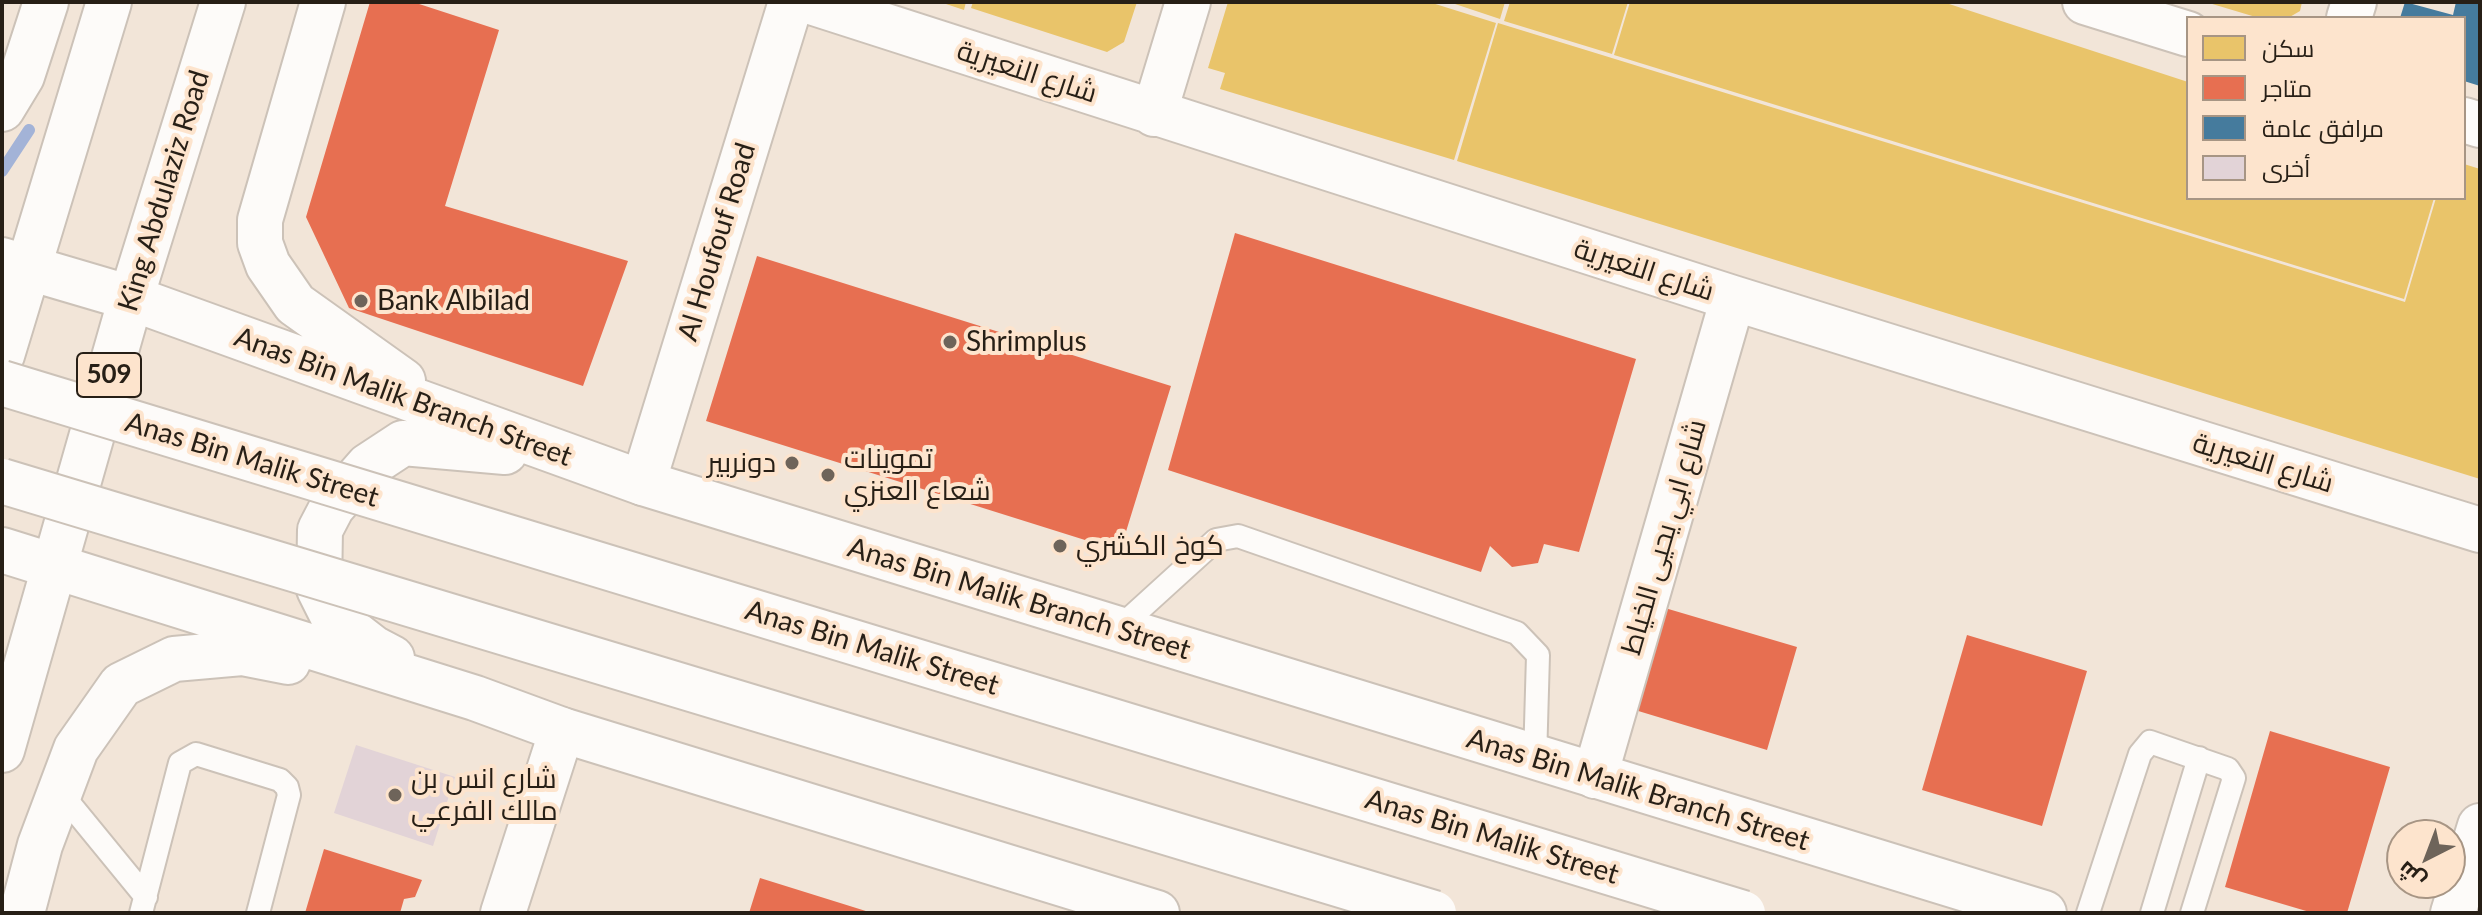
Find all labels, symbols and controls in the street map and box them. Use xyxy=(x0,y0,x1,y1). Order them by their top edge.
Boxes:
legend xyxy=(2186,16,2466,200)
text: سكن xyxy=(2262,33,2314,62)
street label: شارع النعيرية xyxy=(953,34,1101,110)
street label: King Abdulaziz Road xyxy=(111,66,217,316)
text: متاجر xyxy=(2262,73,2312,102)
text: مرافق عامة xyxy=(2262,113,2384,142)
street label: Al Houfouf Road xyxy=(671,139,763,345)
text: أخرى xyxy=(2262,153,2310,182)
street label: شارع النعيرية xyxy=(1570,232,1718,308)
place label: Bank Albilad xyxy=(377,284,530,318)
marker: Bank Albilad xyxy=(352,292,370,310)
street label: Anas Bin Malik Branch Street xyxy=(230,320,576,474)
place label: Shrimplus xyxy=(966,325,1087,359)
marker: Shrimplus xyxy=(941,333,959,351)
road number: 509 xyxy=(77,353,141,397)
street label: Anas Bin Malik Street xyxy=(121,405,383,515)
street label: شارع ابي يحيى الخياط xyxy=(1614,416,1714,658)
street label: شارع النعيرية xyxy=(2189,426,2337,500)
place label: تموينات شعاع العنزي xyxy=(844,442,991,508)
place label: دونربير xyxy=(707,446,776,480)
marker: دونربير xyxy=(783,454,801,472)
marker: تموينات شعاع العنزي xyxy=(819,466,837,484)
place label: كوخ الكشري xyxy=(1076,529,1224,563)
street label: Anas Bin Malik Branch Street xyxy=(844,531,1194,667)
marker: كوخ الكشري xyxy=(1051,537,1069,555)
street label: Anas Bin Malik Street xyxy=(741,593,1003,703)
street label: Anas Bin Malik Branch Street xyxy=(1463,722,1813,858)
place label: شارع انس بن مالك الفرعي xyxy=(411,762,558,828)
street label: Anas Bin Malik Street xyxy=(1361,782,1623,892)
marker: شارع انس بن مالك الفرعي xyxy=(386,786,404,804)
north arrow xyxy=(2386,819,2466,899)
text: ش xyxy=(2391,856,2430,895)

